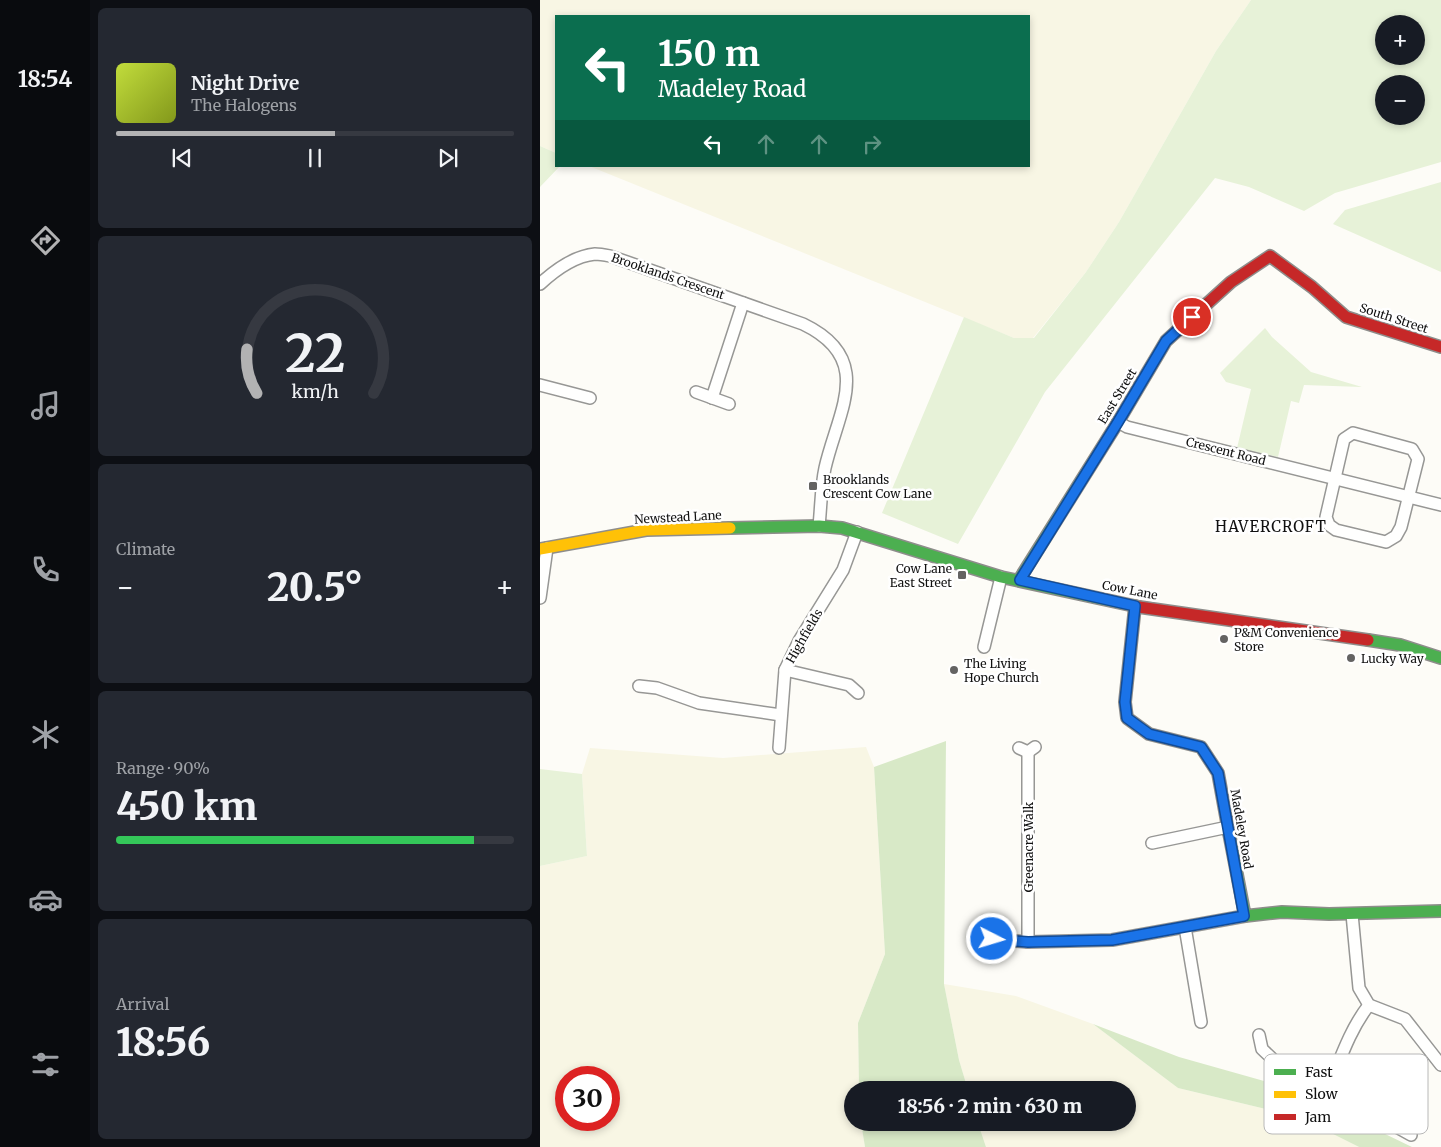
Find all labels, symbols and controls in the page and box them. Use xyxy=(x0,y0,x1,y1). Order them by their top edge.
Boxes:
map controls xyxy=(1375,15,1425,125)
button: + xyxy=(1375,15,1425,65)
text: 150 m xyxy=(658,32,760,76)
icon: left xyxy=(575,35,640,100)
text: 18:54 xyxy=(18,65,72,93)
text: Night Drive xyxy=(191,71,299,95)
text: Madeley Road xyxy=(658,75,806,103)
button: − xyxy=(1375,75,1425,125)
text: The Halogens xyxy=(191,95,297,115)
icon: left xyxy=(699,130,727,158)
icon: ahead xyxy=(752,130,780,158)
icon: ahead xyxy=(805,130,833,158)
icon: right xyxy=(858,130,886,158)
icon: previous xyxy=(168,144,196,172)
icon: pause xyxy=(301,144,329,172)
icon: next xyxy=(434,144,462,172)
icon: directions xyxy=(28,223,63,258)
street label: Brooklands Crescent xyxy=(609,250,727,303)
pin xyxy=(1171,296,1213,338)
street label: South Street xyxy=(1358,300,1431,336)
icon: arrive xyxy=(1178,303,1206,331)
text: 22 xyxy=(285,321,345,386)
street label: East Street xyxy=(1095,365,1140,427)
text: km/h xyxy=(291,380,339,403)
icon: music xyxy=(28,388,63,423)
street label: Crescent Road xyxy=(1185,434,1267,468)
place label: Brooklands Crescent Cow Lane xyxy=(823,472,932,501)
marker: Brooklands Crescent Cow Lane xyxy=(807,480,819,492)
street label: Newstead Lane xyxy=(634,507,722,527)
district label: HAVERCROFT xyxy=(1215,517,1327,536)
text: Climate xyxy=(116,539,175,559)
icon: phone xyxy=(28,552,63,587)
place label: Cow Lane East Street xyxy=(890,561,952,590)
text: 20.5° xyxy=(267,564,363,611)
text: − xyxy=(116,569,135,605)
text: + xyxy=(495,569,514,605)
marker: Cow Lane East Street xyxy=(956,569,968,581)
street label: Cow Lane xyxy=(1101,577,1159,603)
street label: Highfields xyxy=(783,606,826,666)
place label: P&M Convenience Store xyxy=(1234,625,1339,654)
marker: P&M Convenience Store xyxy=(1218,633,1230,645)
place label: Lucky Way xyxy=(1361,651,1424,666)
marker: Lucky Way xyxy=(1345,652,1357,664)
place label: The Living Hope Church xyxy=(964,656,1039,685)
marker: The Living Hope Church xyxy=(948,664,960,676)
icon: climate xyxy=(28,717,63,752)
text: Range · 90% xyxy=(116,758,210,778)
text: 450 km xyxy=(116,783,257,830)
street label: Madeley Road xyxy=(1228,788,1256,870)
street label: Greenacre Walk xyxy=(1021,801,1036,892)
icon: car xyxy=(28,882,63,917)
position arrow xyxy=(965,912,1017,964)
text: Arrival xyxy=(116,994,169,1014)
text: 18:56 xyxy=(116,1019,210,1066)
icon: filters xyxy=(28,1047,63,1082)
legend xyxy=(1264,1054,1428,1134)
text: Fast xyxy=(1305,1063,1333,1081)
speed limit sign: 30 xyxy=(555,1066,620,1131)
text: Slow xyxy=(1305,1085,1338,1103)
text: 18:56 · 2 min · 630 m xyxy=(898,1094,1082,1118)
text: Jam xyxy=(1304,1108,1331,1126)

